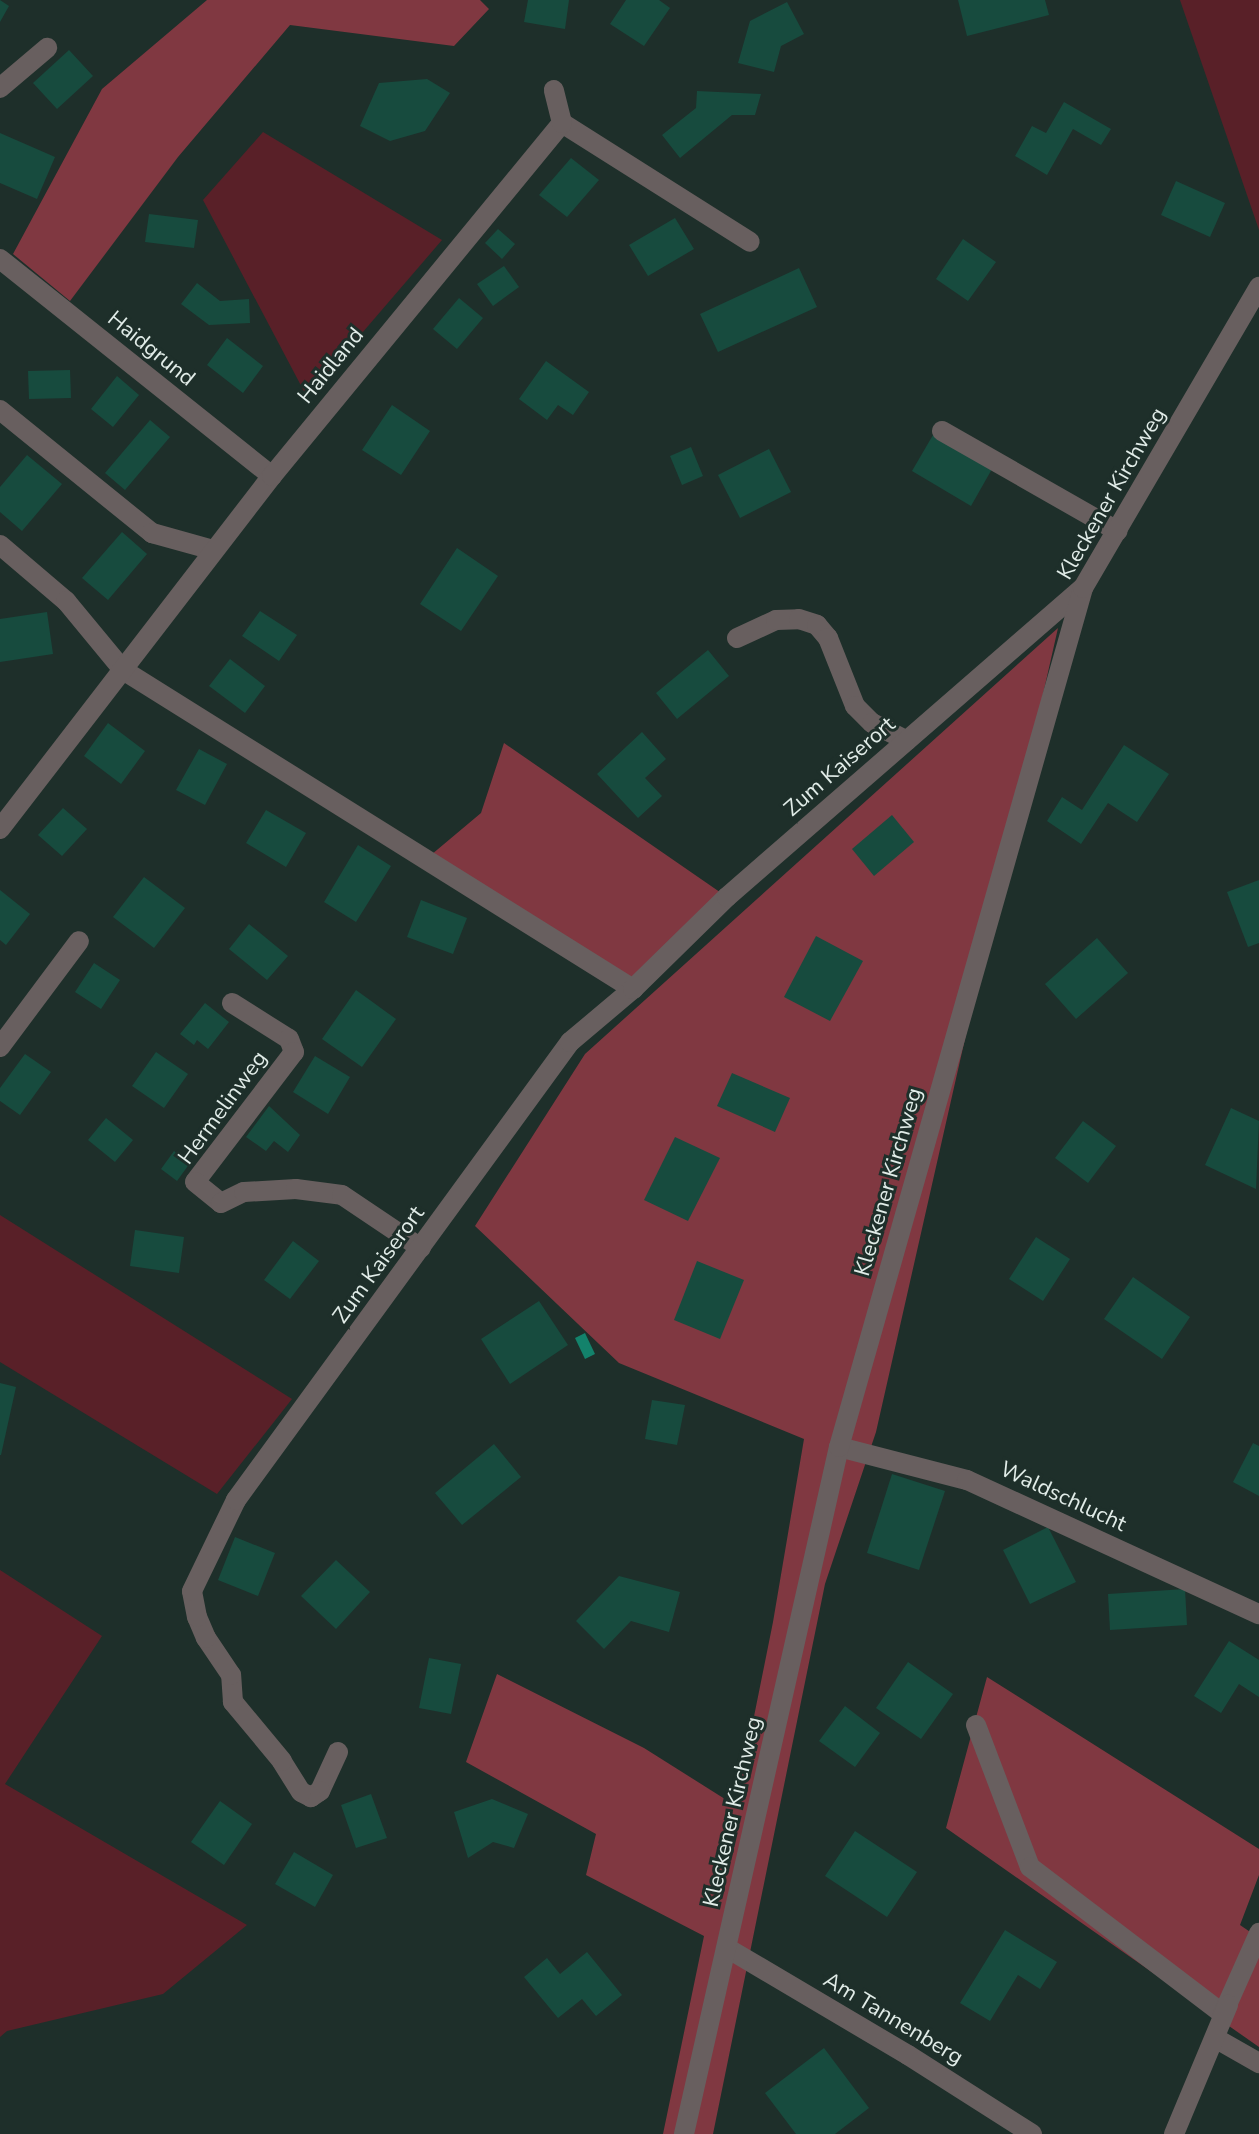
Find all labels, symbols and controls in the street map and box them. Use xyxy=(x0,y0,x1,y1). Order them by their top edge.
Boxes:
street label: Haidgrund xyxy=(102,306,200,392)
street label: Haidland xyxy=(292,323,370,409)
street label: Kleckener Kirchweg xyxy=(1052,403,1172,585)
street label: Zum Kaiserort xyxy=(779,712,901,822)
street label: Hermelinweg xyxy=(173,1046,273,1170)
street label: Kleckener Kirchweg xyxy=(850,1085,928,1279)
street label: Zum Kaiserort xyxy=(328,1201,430,1329)
street label: Waldschlucht xyxy=(996,1456,1130,1538)
street label: Kleckener Kirchweg xyxy=(698,1714,768,1910)
street label: Am Tannenberg xyxy=(818,1967,968,2071)

